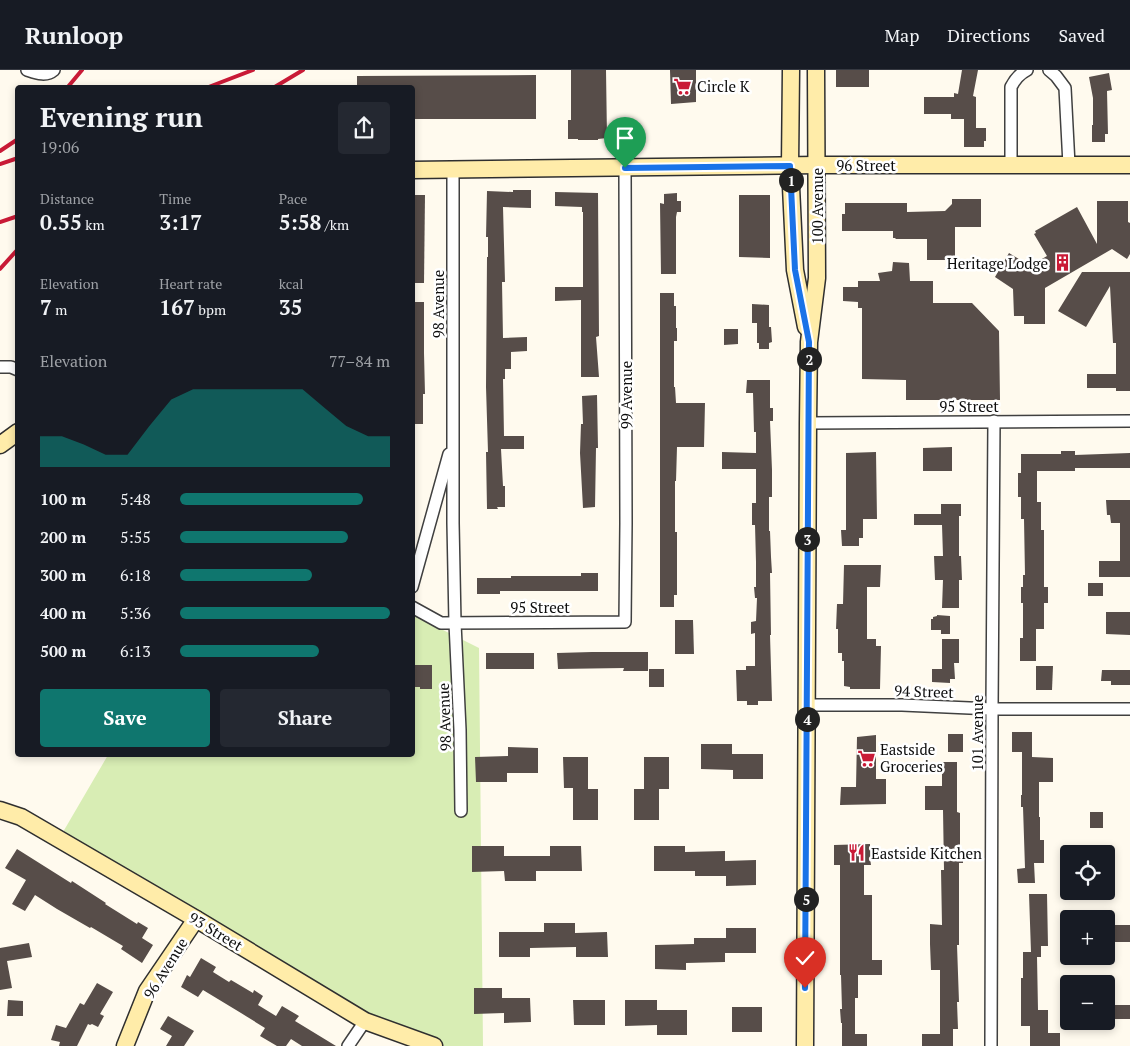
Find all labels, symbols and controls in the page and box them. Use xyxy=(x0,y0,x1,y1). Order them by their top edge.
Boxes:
text: Runloop xyxy=(25,19,123,51)
text: Map xyxy=(884,23,919,47)
text: Directions xyxy=(947,23,1030,47)
text: Saved xyxy=(1058,23,1105,47)
supermarket icon: Circle K xyxy=(673,76,693,96)
place label: Circle K xyxy=(697,76,750,96)
text: Evening run xyxy=(40,98,203,135)
button: share xyxy=(338,102,390,154)
pin xyxy=(604,117,646,168)
icon: arrive xyxy=(611,124,639,152)
text: 19:06 xyxy=(40,136,79,158)
street label: 96 Street xyxy=(836,155,896,175)
pin: 1 xyxy=(778,168,804,192)
street label: 100 Avenue xyxy=(807,168,827,244)
text: 1 xyxy=(788,171,795,190)
text: Distance xyxy=(40,189,94,208)
text: Time xyxy=(159,189,191,208)
text: Pace xyxy=(279,189,307,208)
text: 0.55 xyxy=(40,208,82,236)
text: 3:17 xyxy=(159,208,202,236)
text: 5:58 xyxy=(279,208,321,236)
text: km xyxy=(82,215,105,234)
text: /km xyxy=(321,215,349,234)
place label: Heritage Lodge xyxy=(947,253,1048,273)
building icon: Heritage Lodge xyxy=(1052,253,1072,273)
street label: 98 Avenue xyxy=(428,270,448,338)
text: Elevation xyxy=(40,274,99,293)
text: Heart rate xyxy=(159,274,222,293)
text: kcal xyxy=(279,274,304,293)
text: 7 xyxy=(40,293,52,321)
text: 167 xyxy=(159,293,195,321)
text: 35 xyxy=(279,293,302,321)
text: m xyxy=(52,300,67,319)
text: bpm xyxy=(195,300,226,319)
pin: 2 xyxy=(796,346,822,372)
text: Elevation xyxy=(40,350,107,372)
text: 77–84 m xyxy=(329,350,390,372)
text: 2 xyxy=(806,350,813,369)
street label: 99 Avenue xyxy=(616,361,636,429)
street label: 95 Street xyxy=(939,396,999,416)
text: 100 m xyxy=(40,488,86,510)
text: 5:48 xyxy=(120,488,151,510)
text: 200 m xyxy=(40,526,86,548)
text: 5:55 xyxy=(120,526,151,548)
pin: 3 xyxy=(794,526,820,552)
text: 3 xyxy=(804,530,811,549)
text: 300 m xyxy=(40,564,86,586)
text: 6:18 xyxy=(120,564,151,586)
street label: 95 Street xyxy=(510,597,570,617)
text: 400 m xyxy=(40,602,86,624)
text: 5:36 xyxy=(120,602,151,624)
text: 500 m xyxy=(40,640,86,662)
text: 6:13 xyxy=(120,640,151,662)
street label: 94 Street xyxy=(894,680,955,702)
street label: 98 Avenue xyxy=(433,682,455,752)
button: Save xyxy=(40,689,210,747)
button: Share xyxy=(220,689,390,747)
street label: 101 Avenue xyxy=(967,695,987,771)
pin: 4 xyxy=(794,706,820,732)
text: 4 xyxy=(804,710,811,729)
place label: Eastside Groceries xyxy=(880,739,943,776)
supermarket icon: Eastside Groceries xyxy=(856,748,876,768)
restaurant icon: Eastside Kitchen xyxy=(847,843,867,863)
place label: Eastside Kitchen xyxy=(871,843,982,863)
map controls xyxy=(1060,845,1115,1030)
button: locate xyxy=(1060,845,1115,900)
pin: 5 xyxy=(794,886,818,912)
text: 5 xyxy=(803,890,810,909)
street label: 93 Street xyxy=(185,907,247,955)
button: + xyxy=(1060,910,1115,965)
street label: 96 Avenue xyxy=(138,934,192,1002)
pin xyxy=(784,937,826,988)
icon: check xyxy=(791,944,819,972)
button: − xyxy=(1060,975,1115,1030)

